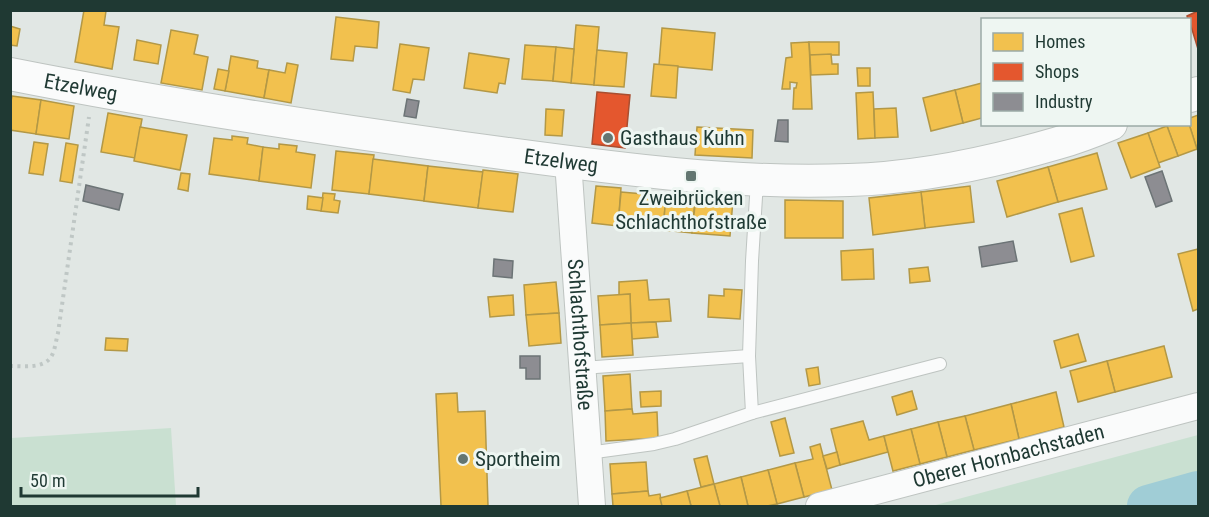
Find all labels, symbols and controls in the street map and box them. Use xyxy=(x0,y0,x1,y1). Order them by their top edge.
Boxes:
legend xyxy=(981,18,1191,126)
text: Homes xyxy=(1035,31,1085,52)
text: Shops xyxy=(1035,61,1079,82)
street label: Etzelweg xyxy=(42,69,119,106)
text: Industry xyxy=(1035,91,1093,112)
place label: Gasthaus Kuhn xyxy=(620,126,745,150)
marker: Gasthaus Kuhn xyxy=(601,131,615,145)
street label: Etzelweg xyxy=(523,144,599,178)
marker: Zweibrücken Schlachthofstraße xyxy=(684,169,698,183)
place label: Zweibrücken Schlachthofstraße xyxy=(615,186,767,234)
street label: Schlachthofstraße xyxy=(563,258,597,411)
street label: Oberer Hornbachstaden xyxy=(910,419,1107,493)
place label: Sportheim xyxy=(475,447,561,471)
marker: Sportheim xyxy=(456,452,470,466)
scale bar xyxy=(21,460,198,498)
text: 50 m xyxy=(30,470,65,491)

